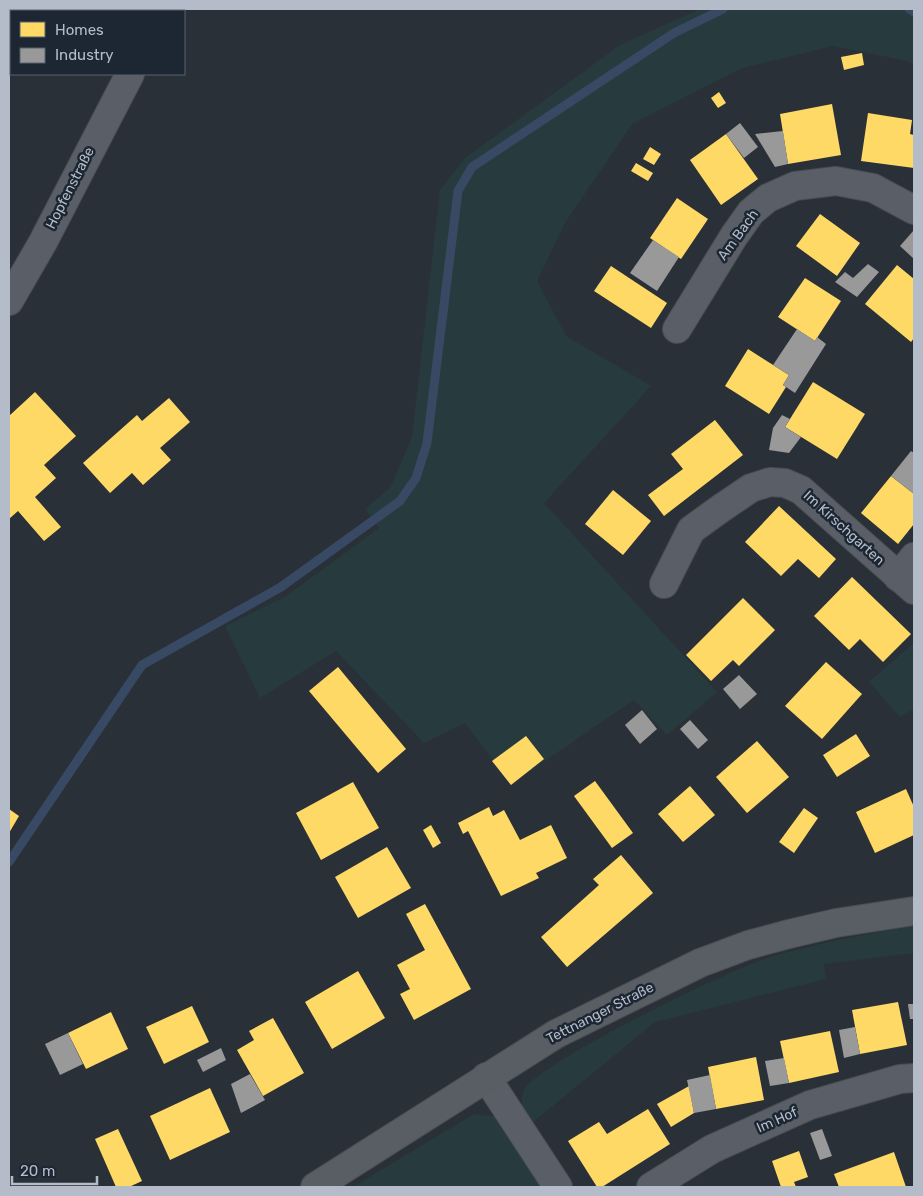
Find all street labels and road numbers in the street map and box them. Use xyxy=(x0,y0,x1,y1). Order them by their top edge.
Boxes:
street label: Hopfenstraße xyxy=(42,144,98,232)
street label: Am Bach xyxy=(714,206,762,264)
street label: Im Kirschgarten xyxy=(800,487,888,569)
street label: Tettnanger Straße xyxy=(544,979,657,1047)
street label: Im Hof xyxy=(754,1103,801,1137)

